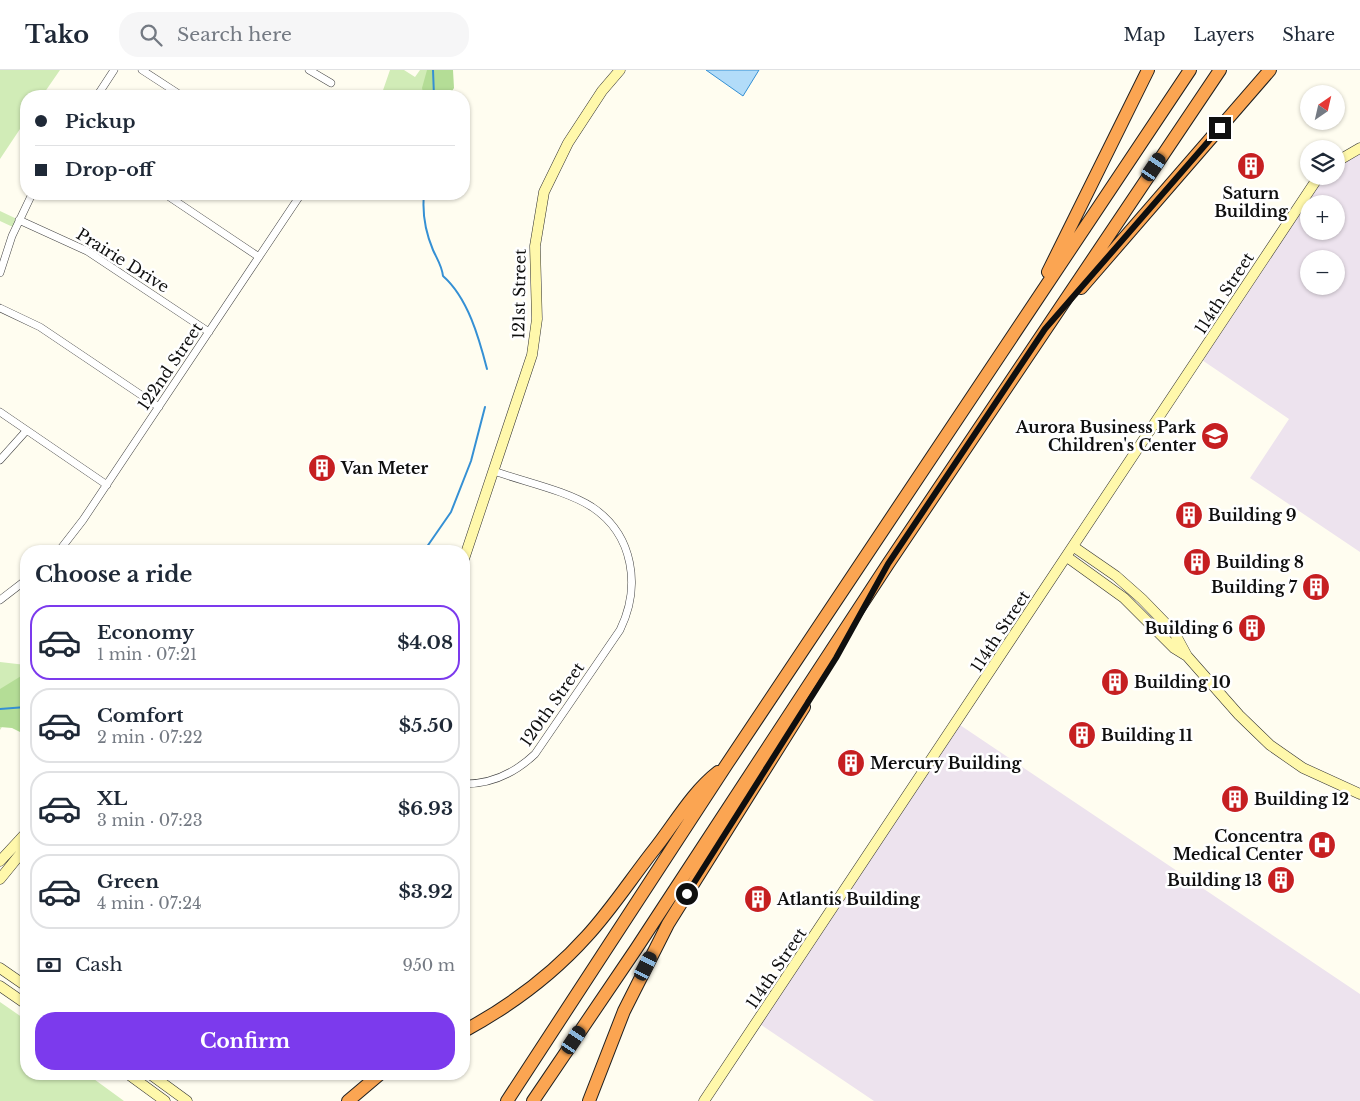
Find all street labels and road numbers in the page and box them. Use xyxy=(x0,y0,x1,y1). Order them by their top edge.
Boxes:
street label: Prairie Drive xyxy=(73,224,173,296)
street label: 114th Street xyxy=(1190,248,1258,338)
street label: 121st Street xyxy=(508,249,530,339)
street label: 122nd Street xyxy=(133,318,207,414)
street label: 114th Street xyxy=(966,586,1034,676)
street label: 120th Street xyxy=(516,658,588,750)
street label: 114th Street xyxy=(742,924,810,1012)

